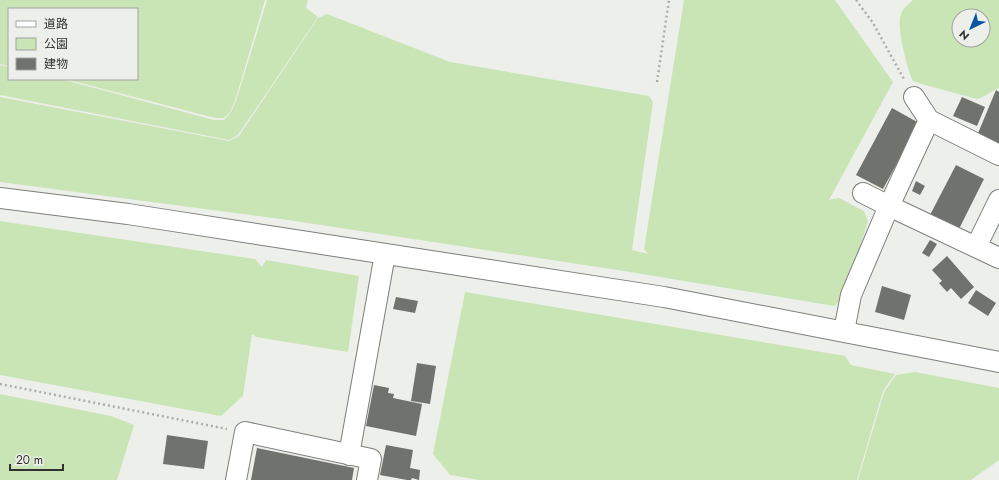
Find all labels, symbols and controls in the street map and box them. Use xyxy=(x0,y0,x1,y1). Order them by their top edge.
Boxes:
legend xyxy=(8,8,138,80)
north arrow xyxy=(951,8,991,48)
text: 道路 xyxy=(44,15,68,33)
text: N xyxy=(956,26,973,44)
text: 公園 xyxy=(44,35,68,53)
text: 建物 xyxy=(44,55,68,73)
scale bar xyxy=(10,446,63,472)
text: 20 m xyxy=(16,451,43,469)

